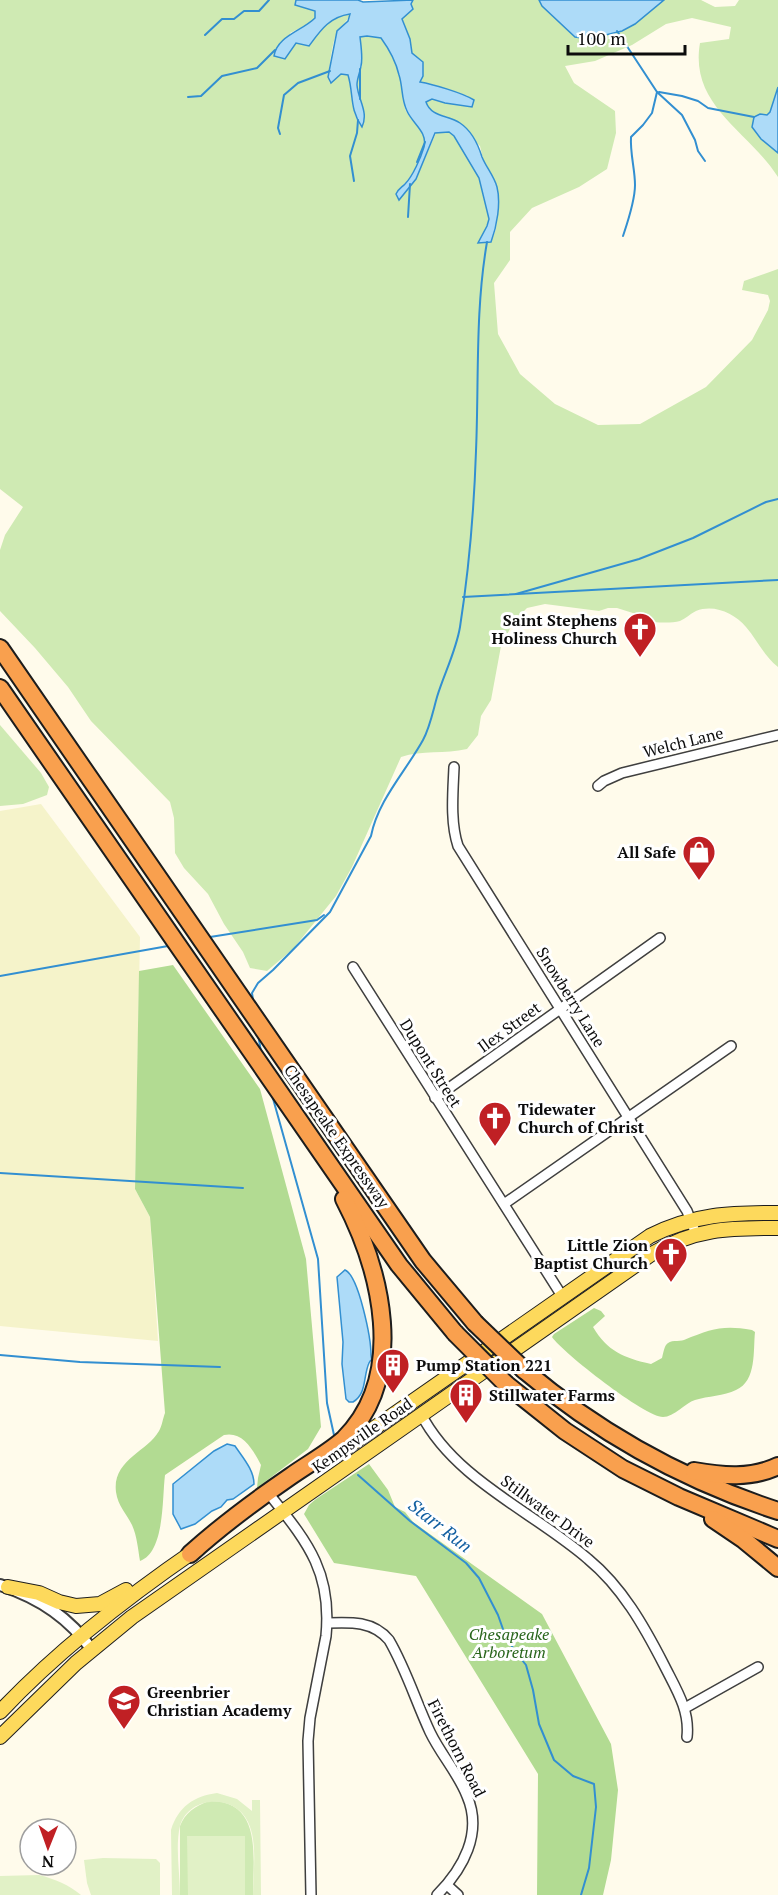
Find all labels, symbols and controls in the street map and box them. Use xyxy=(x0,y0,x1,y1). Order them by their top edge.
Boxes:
scale bar xyxy=(568,18,685,56)
text: 100 m xyxy=(577,26,626,50)
place label: Saint Stephens Holiness Church xyxy=(491,609,618,649)
church icon: Saint Stephens Holiness Church xyxy=(622,611,658,658)
street label: Welch Lane xyxy=(641,721,725,763)
shop icon: All Safe xyxy=(681,834,717,881)
place label: All Safe xyxy=(617,841,676,863)
street label: Snowberry Lane xyxy=(531,943,611,1051)
street label: Ilex Street xyxy=(473,997,545,1057)
street label: Dupont Street xyxy=(395,1015,467,1111)
street label: Chesapeake Expressway xyxy=(279,1060,395,1213)
place label: Tidewater Church of Christ xyxy=(518,1098,645,1138)
church icon: Tidewater Church of Christ xyxy=(477,1100,513,1147)
place label: Little Zion Baptist Church xyxy=(534,1234,649,1274)
church icon: Little Zion Baptist Church xyxy=(653,1236,689,1283)
building icon: Pump Station 221 xyxy=(375,1347,411,1394)
place label: Pump Station 221 xyxy=(416,1354,552,1376)
building icon: Stillwater Farms xyxy=(448,1377,484,1424)
place label: Stillwater Farms xyxy=(489,1384,615,1406)
street label: Kempsville Road xyxy=(308,1392,417,1478)
street label: Stillwater Drive xyxy=(497,1470,599,1552)
water label: Starr Run xyxy=(404,1493,477,1558)
park label: Chesapeake Arboretum xyxy=(469,1623,549,1663)
place label: Greenbrier Christian Academy xyxy=(147,1681,292,1721)
school or university icon: Greenbrier Christian Academy xyxy=(106,1683,142,1730)
street label: Firethorn Road xyxy=(423,1695,491,1801)
north arrow xyxy=(18,1817,78,1877)
text: N xyxy=(41,1851,54,1873)

